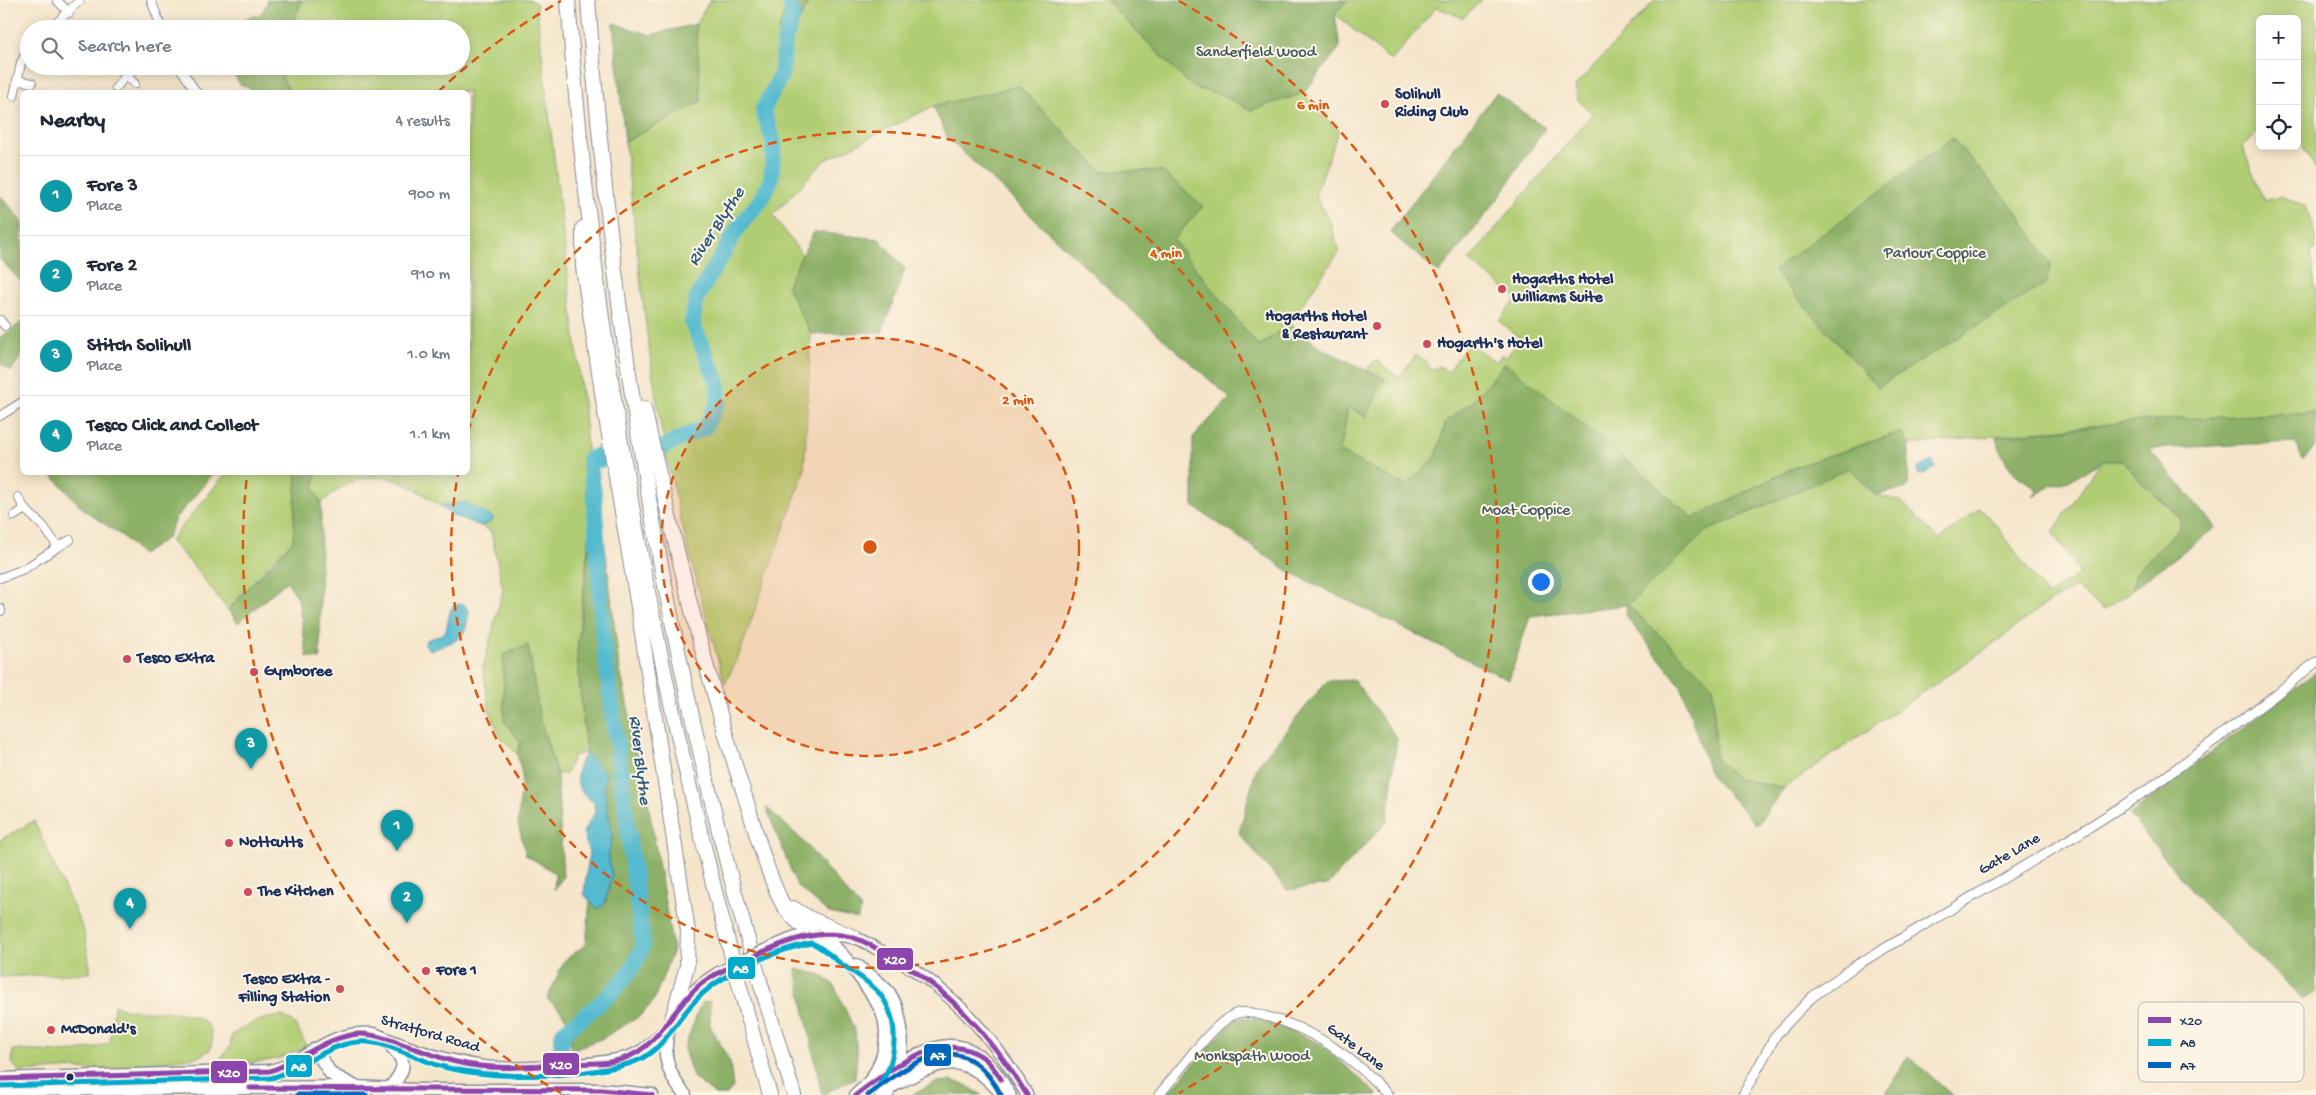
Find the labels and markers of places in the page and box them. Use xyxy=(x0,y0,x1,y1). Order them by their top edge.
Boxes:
place label: Solihull Riding Club xyxy=(1394,86,1469,123)
marker: Solihull Riding Club xyxy=(1379,98,1391,110)
place label: Hogarths Hotel Williams Suite xyxy=(1511,271,1614,308)
marker: Hogarths Hotel Williams Suite xyxy=(1496,283,1508,295)
place label: Hogarths Hotel & Restaurant xyxy=(1265,308,1368,345)
marker: Hogarths Hotel & Restaurant xyxy=(1371,320,1383,332)
place label: Hogarth's Hotel xyxy=(1437,335,1543,354)
marker: Hogarth's Hotel xyxy=(1421,338,1433,350)
centre of rings xyxy=(861,538,879,556)
place label: Tesco Extra xyxy=(135,650,215,669)
marker: Tesco Extra xyxy=(121,653,133,665)
place label: Gymboree xyxy=(264,663,333,682)
marker: Gymboree xyxy=(248,666,260,678)
pin: 3 xyxy=(235,728,267,769)
pin: 1 xyxy=(381,810,413,851)
place label: Nottcutts xyxy=(239,834,304,853)
marker: Nottcutts xyxy=(223,837,235,849)
pin: 2 xyxy=(391,882,423,923)
place label: The Kitchen xyxy=(256,883,334,902)
marker: The Kitchen xyxy=(242,886,254,898)
pin: 4 xyxy=(114,888,146,929)
place label: Fore 1 xyxy=(435,962,477,981)
marker: Fore 1 xyxy=(420,965,432,977)
place label: Tesco Extra - Filling Station xyxy=(238,971,331,1008)
marker: Tesco Extra - Filling Station xyxy=(334,983,346,995)
place label: McDonald's xyxy=(61,1021,137,1040)
marker: McDonald's xyxy=(45,1024,57,1036)
unlabelled marker xyxy=(65,1072,75,1082)

